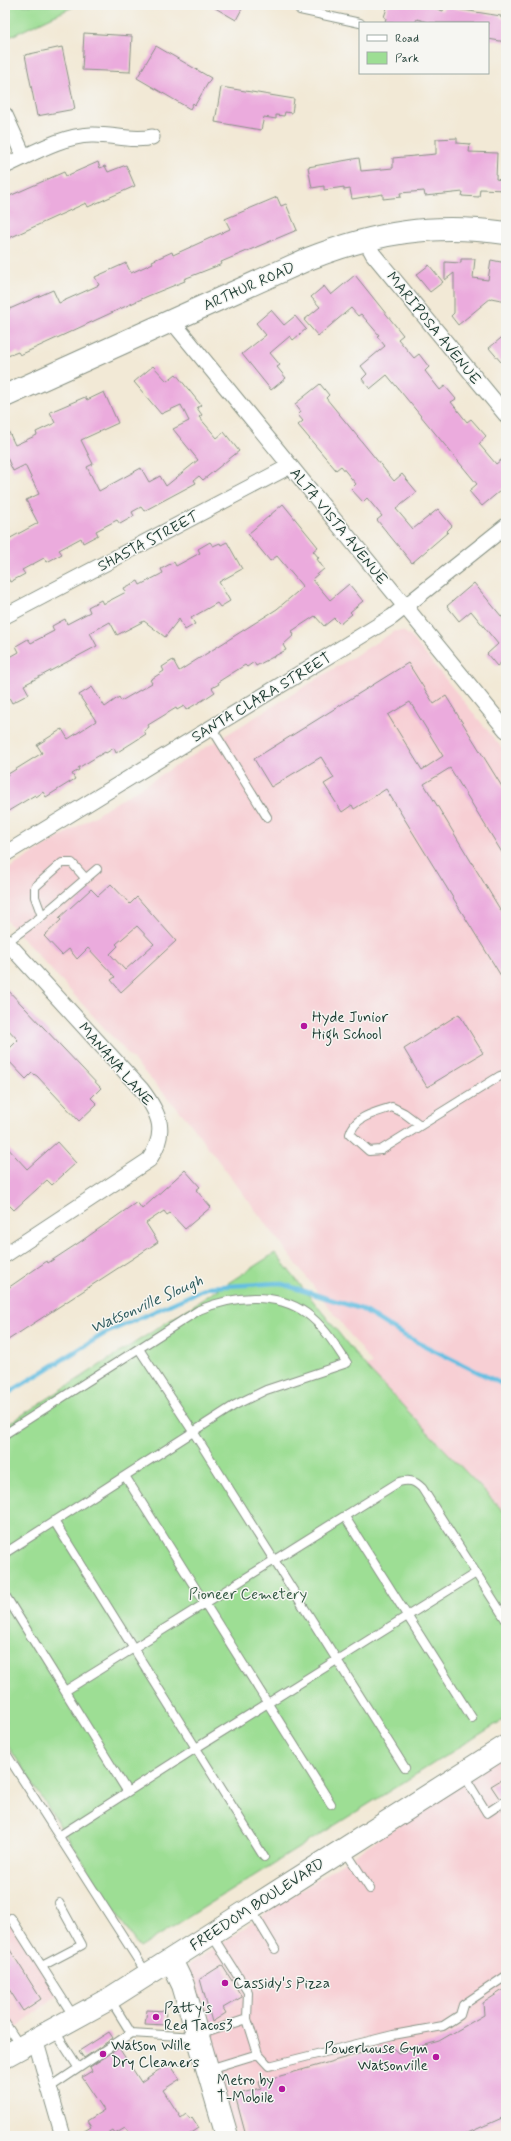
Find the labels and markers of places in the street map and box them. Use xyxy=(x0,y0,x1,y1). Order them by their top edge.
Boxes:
place label: Hyde Junior High School xyxy=(312,1008,388,1046)
marker: Hyde Junior High School xyxy=(299,1021,309,1031)
place label: Cassidy's Pizza xyxy=(233,1974,330,1994)
marker: Cassidy's Pizza xyxy=(220,1978,230,1988)
place label: Patty's Red Tacos3 xyxy=(164,1999,233,2036)
marker: Patty's Red Tacos3 xyxy=(151,2012,161,2022)
place label: Watson Wille Dry Cleaners xyxy=(111,2036,200,2073)
place label: Powerhouse Gym Watsonville xyxy=(324,2039,428,2076)
marker: Watson Wille Dry Cleaners xyxy=(98,2049,108,2059)
marker: Powerhouse Gym Watsonville xyxy=(431,2052,441,2062)
place label: Metro by T-Mobile xyxy=(217,2071,274,2108)
marker: Metro by T-Mobile xyxy=(277,2084,287,2094)

